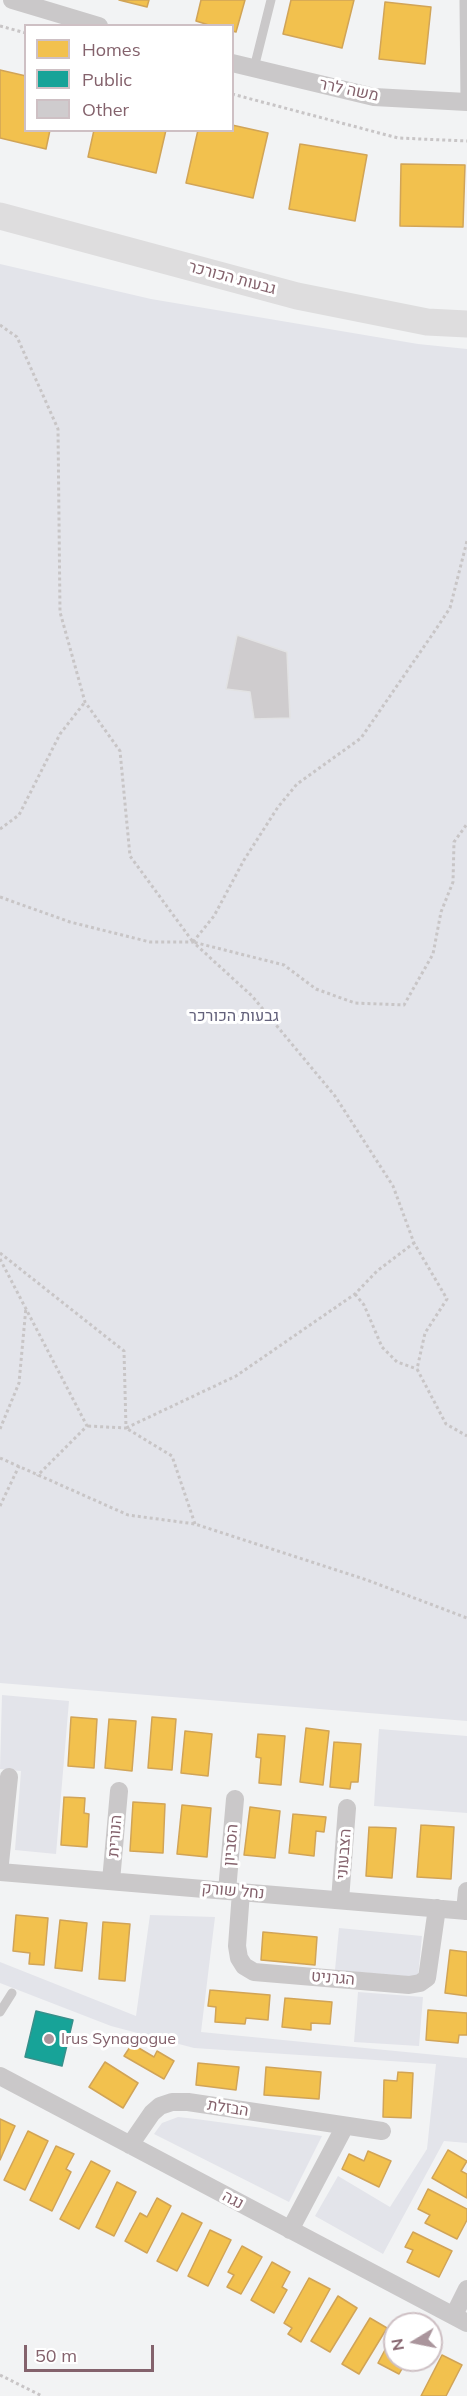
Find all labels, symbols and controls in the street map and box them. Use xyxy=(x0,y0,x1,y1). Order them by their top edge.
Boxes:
legend xyxy=(24,24,234,132)
text: Homes xyxy=(82,38,141,61)
text: Public xyxy=(82,68,132,91)
street label: משה לרר xyxy=(317,74,381,106)
text: Other xyxy=(82,98,129,121)
street label: גבעות הכורכר xyxy=(186,257,278,299)
park label: גבעות הכורכר xyxy=(189,1006,279,1026)
street label: הנורית xyxy=(104,1814,126,1858)
street label: הסביון xyxy=(220,1823,242,1867)
street label: הצבעוני xyxy=(333,1828,355,1880)
street label: נחל שורק xyxy=(201,1879,265,1903)
street label: הגרניט xyxy=(310,1967,356,1989)
place label: Irus Synagogue xyxy=(61,2029,176,2049)
marker: Irus Synagogue xyxy=(42,2032,56,2046)
street label: הבזלת xyxy=(206,2095,250,2121)
street label: נגה xyxy=(219,2187,247,2213)
north arrow xyxy=(383,2312,443,2372)
scale bar xyxy=(27,2333,158,2371)
text: N xyxy=(386,2337,408,2352)
text: 50 m xyxy=(35,2344,77,2367)

